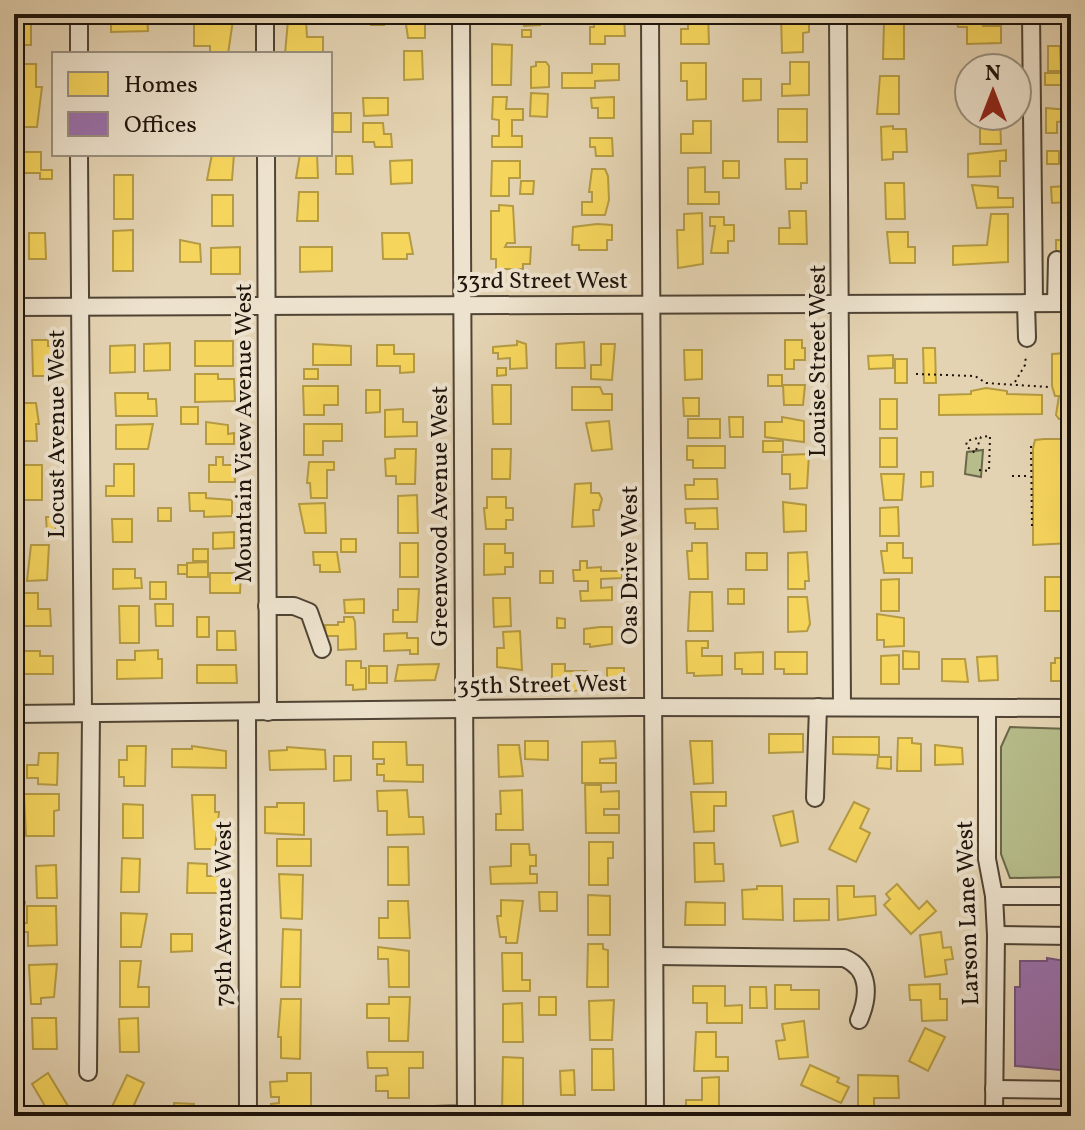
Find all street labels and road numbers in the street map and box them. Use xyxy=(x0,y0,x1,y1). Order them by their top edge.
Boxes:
street label: 33rd Street West xyxy=(456,265,628,299)
street label: Louise Street West xyxy=(802,265,836,457)
street label: Mountain View Avenue West xyxy=(228,283,262,583)
street label: Locust Avenue West xyxy=(41,330,75,538)
street label: Greenwood Avenue West xyxy=(424,386,458,646)
street label: Oas Drive West xyxy=(614,485,648,645)
street label: 35th Street West xyxy=(456,668,628,704)
street label: Larson Lane West xyxy=(949,820,989,1006)
street label: 79th Avenue West xyxy=(208,821,242,1007)

